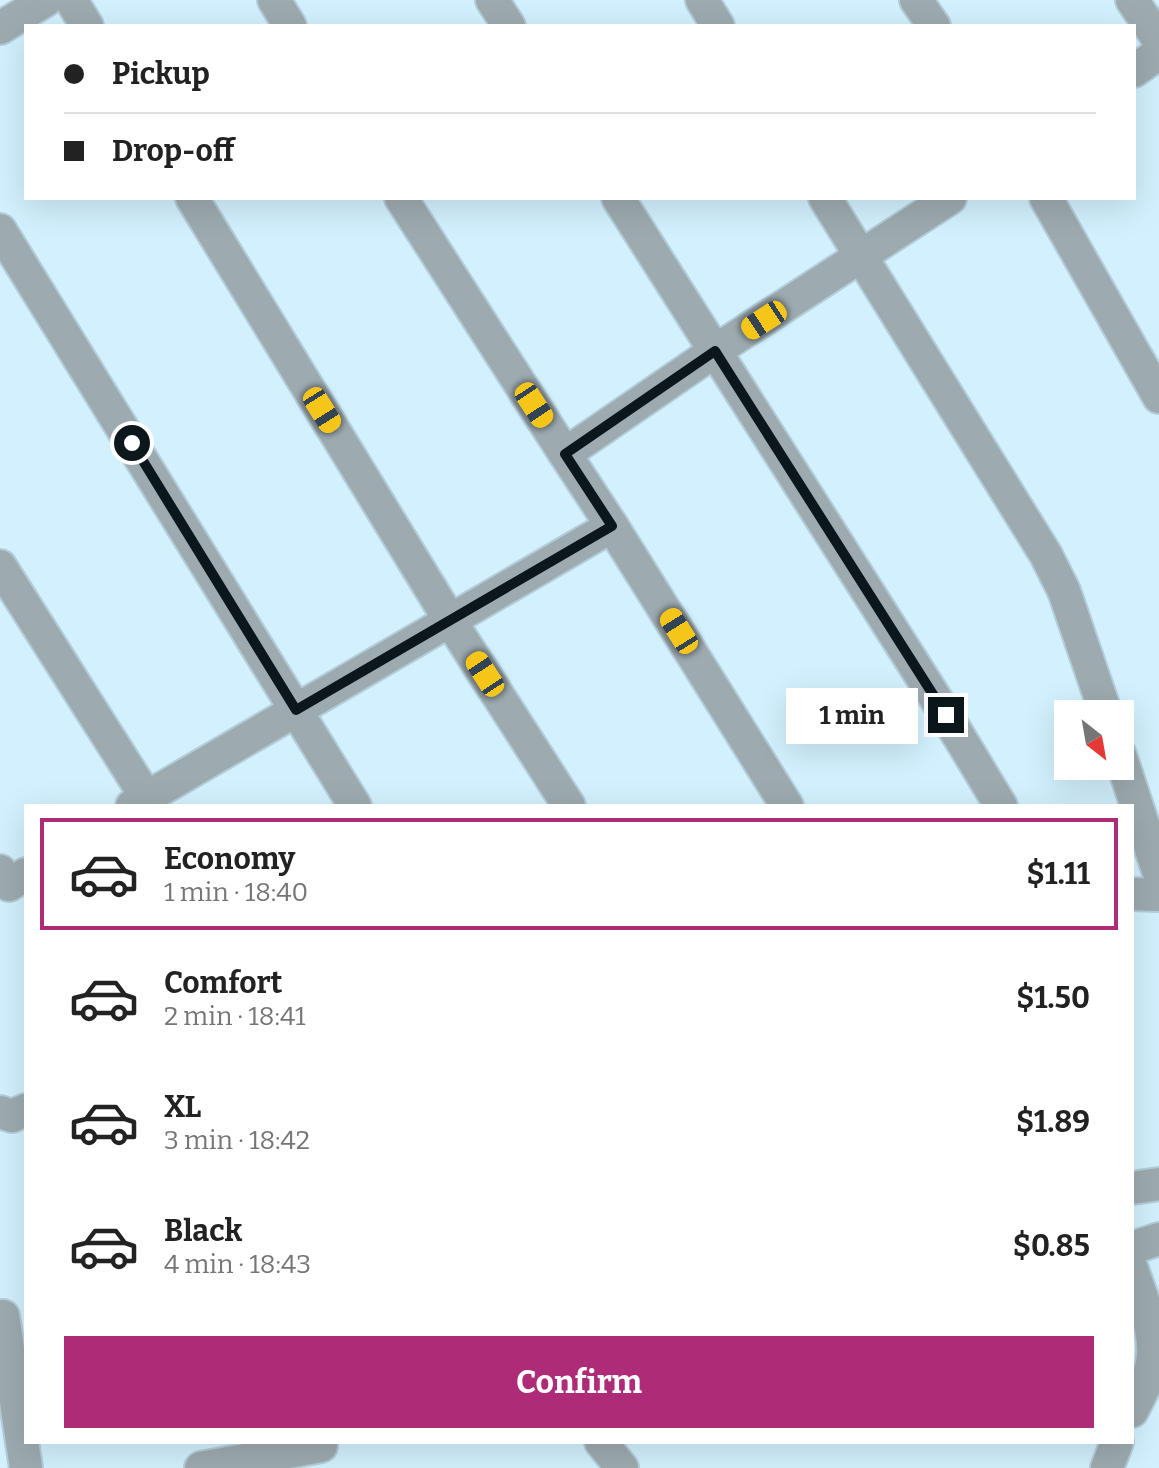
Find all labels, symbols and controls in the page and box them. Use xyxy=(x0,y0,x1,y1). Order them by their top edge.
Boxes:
text: Pickup xyxy=(112,56,210,92)
text: Drop-off xyxy=(112,133,234,169)
car xyxy=(737,297,791,343)
car xyxy=(511,378,557,432)
car xyxy=(299,383,345,437)
route start xyxy=(114,425,150,461)
car xyxy=(656,604,702,658)
car xyxy=(462,647,508,701)
callout: 1 min xyxy=(786,687,918,743)
route end xyxy=(928,697,964,733)
text: 1 min xyxy=(819,700,885,731)
north arrow xyxy=(1054,700,1134,780)
map controls xyxy=(1054,700,1134,780)
icon: car xyxy=(68,838,140,910)
text: Economy xyxy=(164,841,295,877)
text: $1.11 xyxy=(1026,856,1090,892)
text: 1 min · 18:40 xyxy=(164,877,308,908)
icon: car xyxy=(68,962,140,1034)
text: Comfort xyxy=(164,965,282,1001)
text: $1.50 xyxy=(1016,980,1090,1016)
text: 2 min · 18:41 xyxy=(164,1001,306,1032)
icon: car xyxy=(68,1086,140,1158)
text: XL xyxy=(164,1089,201,1125)
text: $1.89 xyxy=(1016,1104,1090,1140)
text: 3 min · 18:42 xyxy=(164,1125,310,1156)
icon: car xyxy=(68,1210,140,1282)
text: Black xyxy=(164,1213,242,1249)
text: $0.85 xyxy=(1013,1228,1090,1264)
text: 4 min · 18:43 xyxy=(164,1249,311,1280)
button: Confirm xyxy=(64,1336,1094,1428)

